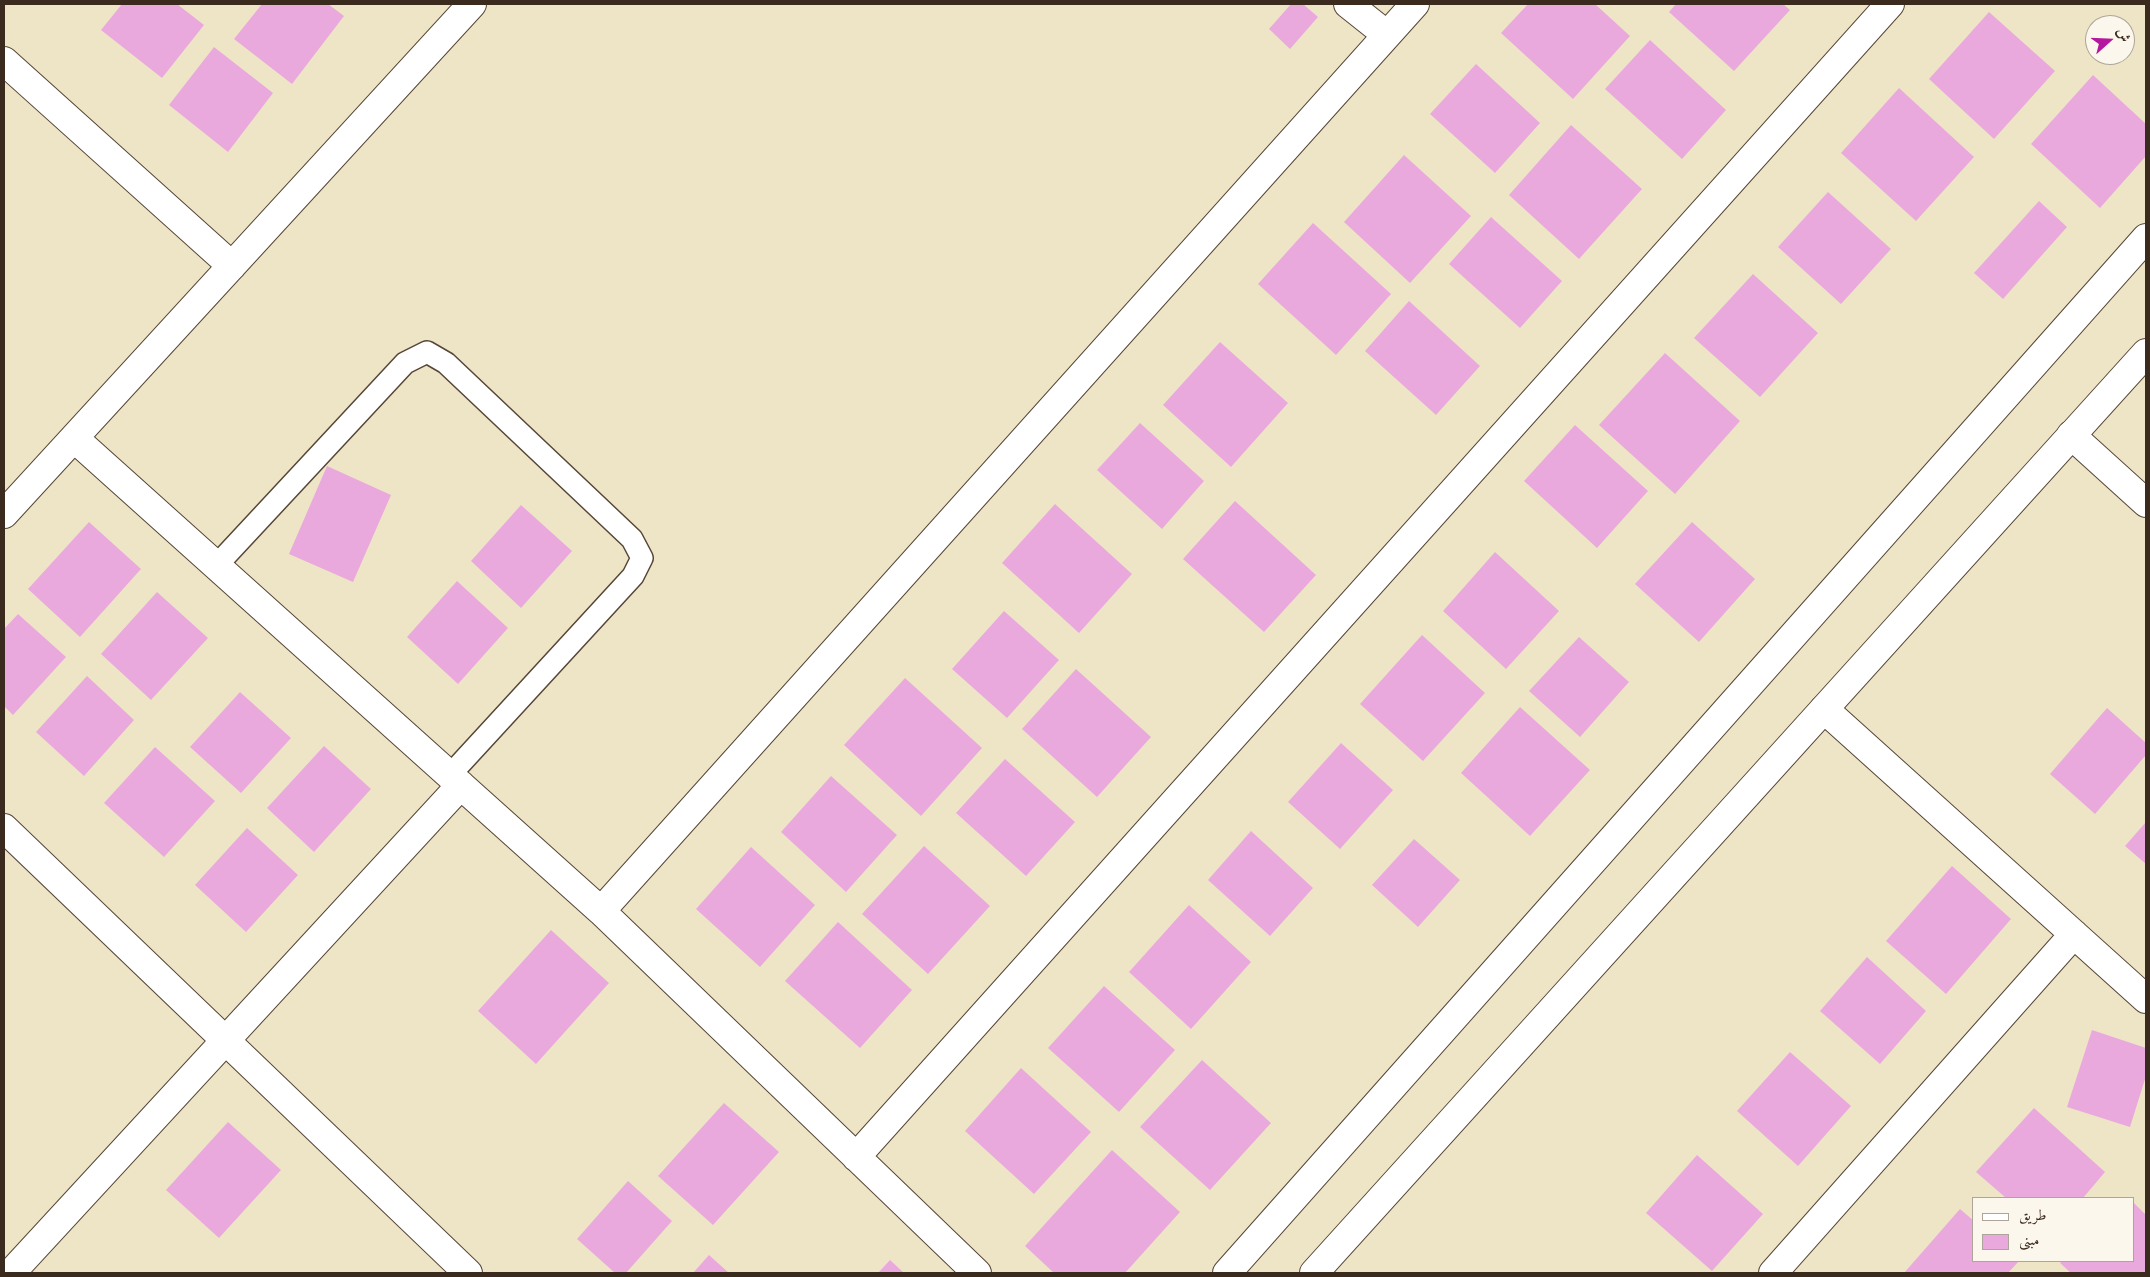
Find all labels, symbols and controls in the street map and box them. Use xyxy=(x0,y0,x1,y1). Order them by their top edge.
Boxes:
north arrow xyxy=(2085,15,2135,65)
text: ش xyxy=(2114,26,2132,44)
legend xyxy=(1972,1197,2135,1262)
text: طريق xyxy=(2019,1209,2046,1224)
text: مبنى xyxy=(2019,1234,2039,1249)

